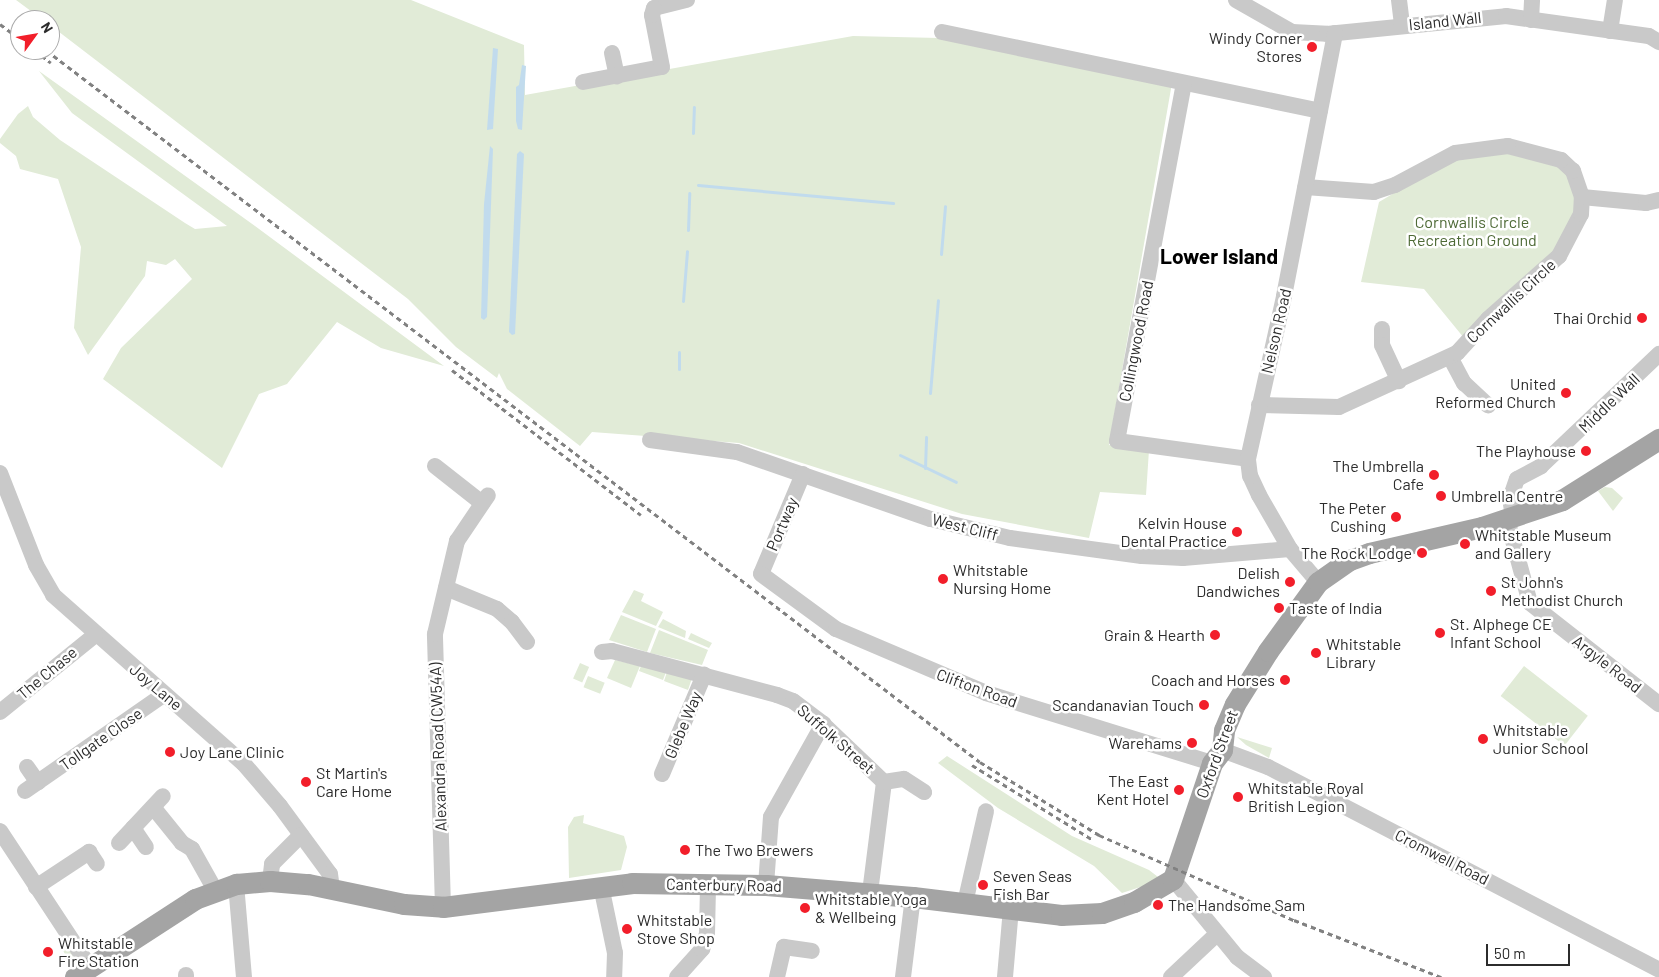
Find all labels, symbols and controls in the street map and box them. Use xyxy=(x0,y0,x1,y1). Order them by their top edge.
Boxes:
street label: Island Wall xyxy=(1408,8,1482,34)
north arrow xyxy=(10,10,60,60)
text: N xyxy=(38,19,57,36)
place label: Windy Corner Stores xyxy=(1209,28,1302,66)
marker: Windy Corner Stores xyxy=(1306,41,1318,53)
park label: Cornwallis Circle Recreation Ground xyxy=(1407,212,1537,250)
district label: Lower Island xyxy=(1160,243,1278,269)
street label: Cornwallis Circle xyxy=(1463,255,1559,347)
street label: Collingwood Road xyxy=(1115,279,1157,403)
street label: Nelson Road xyxy=(1257,287,1295,375)
place label: Thai Orchid xyxy=(1553,308,1632,328)
marker: Thai Orchid xyxy=(1636,312,1648,324)
street label: Middle Wall xyxy=(1575,369,1643,437)
place label: United Reformed Church xyxy=(1435,374,1556,412)
marker: United Reformed Church xyxy=(1560,387,1572,399)
place label: The Playhouse xyxy=(1476,441,1576,461)
marker: The Playhouse xyxy=(1580,445,1592,457)
place label: The Umbrella Cafe xyxy=(1333,456,1424,494)
marker: The Umbrella Cafe xyxy=(1428,469,1440,481)
place label: Umbrella Centre xyxy=(1451,486,1563,506)
marker: Umbrella Centre xyxy=(1435,490,1447,502)
street label: Portway xyxy=(762,494,802,554)
place label: The Peter Cushing xyxy=(1319,498,1386,536)
street label: West Cliff xyxy=(930,510,1000,544)
marker: The Peter Cushing xyxy=(1390,511,1402,523)
place label: Kelvin House Dental Practice xyxy=(1121,513,1227,551)
place label: Whitstable Museum and Gallery xyxy=(1475,525,1611,563)
marker: Kelvin House Dental Practice xyxy=(1231,526,1243,538)
marker: Whitstable Museum and Gallery xyxy=(1459,538,1471,550)
place label: The Rock Lodge xyxy=(1301,543,1412,563)
marker: The Rock Lodge xyxy=(1416,547,1428,559)
place label: Whitstable Nursing Home xyxy=(953,560,1051,598)
place label: Delish Dandwiches xyxy=(1196,563,1280,601)
place label: St John's Methodist Church xyxy=(1501,572,1623,610)
marker: Whitstable Nursing Home xyxy=(937,573,949,585)
marker: Delish Dandwiches xyxy=(1284,576,1296,588)
marker: St John's Methodist Church xyxy=(1485,585,1497,597)
place label: Taste of India xyxy=(1289,598,1382,618)
marker: Taste of India xyxy=(1273,602,1285,614)
place label: St. Alphege CE Infant School xyxy=(1450,614,1552,652)
place label: Grain & Hearth xyxy=(1104,625,1205,645)
marker: St. Alphege CE Infant School xyxy=(1434,627,1446,639)
marker: Grain & Hearth xyxy=(1209,629,1221,641)
street label: Argyle Road xyxy=(1569,631,1645,697)
place label: Whitstable Library xyxy=(1326,634,1401,672)
street label: The Chase xyxy=(13,642,81,704)
marker: Whitstable Library xyxy=(1310,647,1322,659)
street label: Joy Lane xyxy=(126,660,186,714)
street label: Alexandra Road (CW54A) xyxy=(425,662,451,832)
street label: Clifton Road xyxy=(934,664,1020,712)
place label: Coach and Horses xyxy=(1151,670,1275,690)
marker: Coach and Horses xyxy=(1279,674,1291,686)
street label: Glebe Way xyxy=(660,689,706,761)
place label: Scandanavian Touch xyxy=(1052,695,1194,715)
marker: Scandanavian Touch xyxy=(1198,699,1210,711)
street label: Suffolk Street xyxy=(794,700,878,778)
street label: Tollgate Close xyxy=(56,703,146,775)
street label: Oxford Street xyxy=(1192,707,1242,801)
place label: Whitstable Junior School xyxy=(1493,720,1589,758)
place label: Warehams xyxy=(1109,733,1182,753)
marker: Whitstable Junior School xyxy=(1477,733,1489,745)
marker: Warehams xyxy=(1186,737,1198,749)
place label: Joy Lane Clinic xyxy=(180,742,284,762)
marker: Joy Lane Clinic xyxy=(164,746,176,758)
place label: St Martin's Care Home xyxy=(316,763,392,801)
place label: The East Kent Hotel xyxy=(1096,771,1169,809)
marker: St Martin's Care Home xyxy=(300,776,312,788)
place label: Whitstable Royal British Legion xyxy=(1248,778,1364,816)
marker: The East Kent Hotel xyxy=(1173,784,1185,796)
marker: Whitstable Royal British Legion xyxy=(1232,791,1244,803)
street label: Cromwell Road xyxy=(1392,825,1492,889)
place label: The Two Brewers xyxy=(695,840,813,860)
marker: The Two Brewers xyxy=(679,844,691,856)
place label: Seven Seas Fish Bar xyxy=(993,866,1072,904)
street label: Canterbury Road xyxy=(666,874,782,896)
marker: Seven Seas Fish Bar xyxy=(977,879,989,891)
place label: Whitstable Yoga & Wellbeing xyxy=(815,889,927,927)
place label: The Handsome Sam xyxy=(1168,895,1305,915)
marker: The Handsome Sam xyxy=(1152,899,1164,911)
marker: Whitstable Yoga & Wellbeing xyxy=(799,902,811,914)
place label: Whitstable Stove Shop xyxy=(637,910,715,948)
marker: Whitstable Stove Shop xyxy=(621,923,633,935)
place label: Whitstable Fire Station xyxy=(58,933,139,971)
scale bar xyxy=(1489,934,1573,966)
text: 50 m xyxy=(1494,944,1526,962)
marker: Whitstable Fire Station xyxy=(42,946,54,958)

